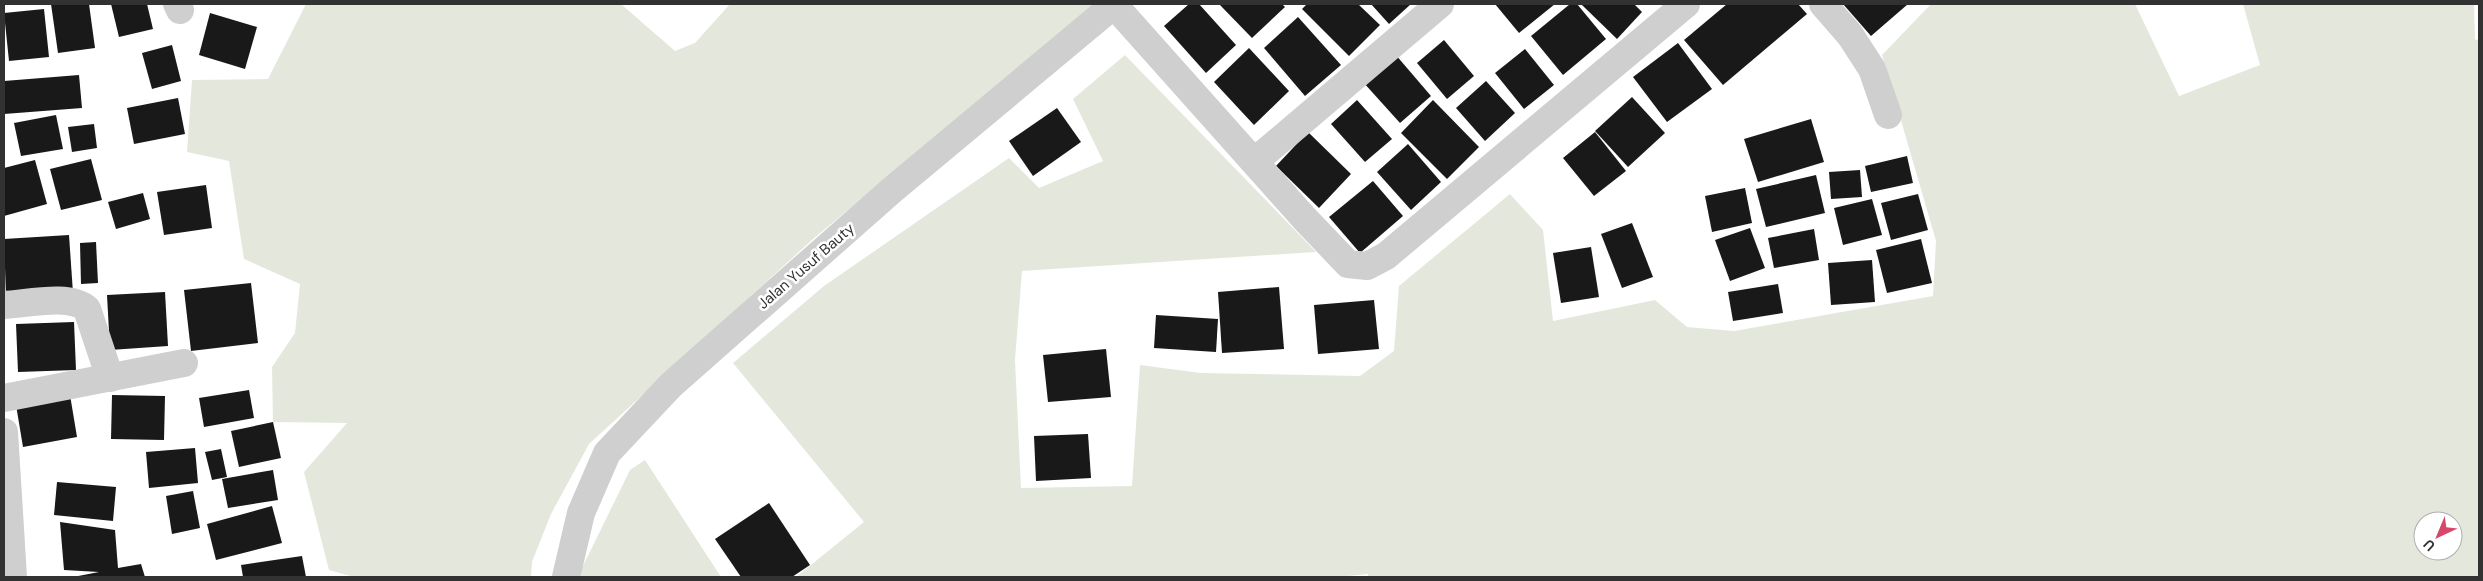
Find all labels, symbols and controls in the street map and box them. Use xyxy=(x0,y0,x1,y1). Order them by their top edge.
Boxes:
street label: Jalan Yusuf Bauty xyxy=(753,218,859,314)
north arrow xyxy=(2413,511,2463,561)
text: U xyxy=(2419,536,2439,555)

